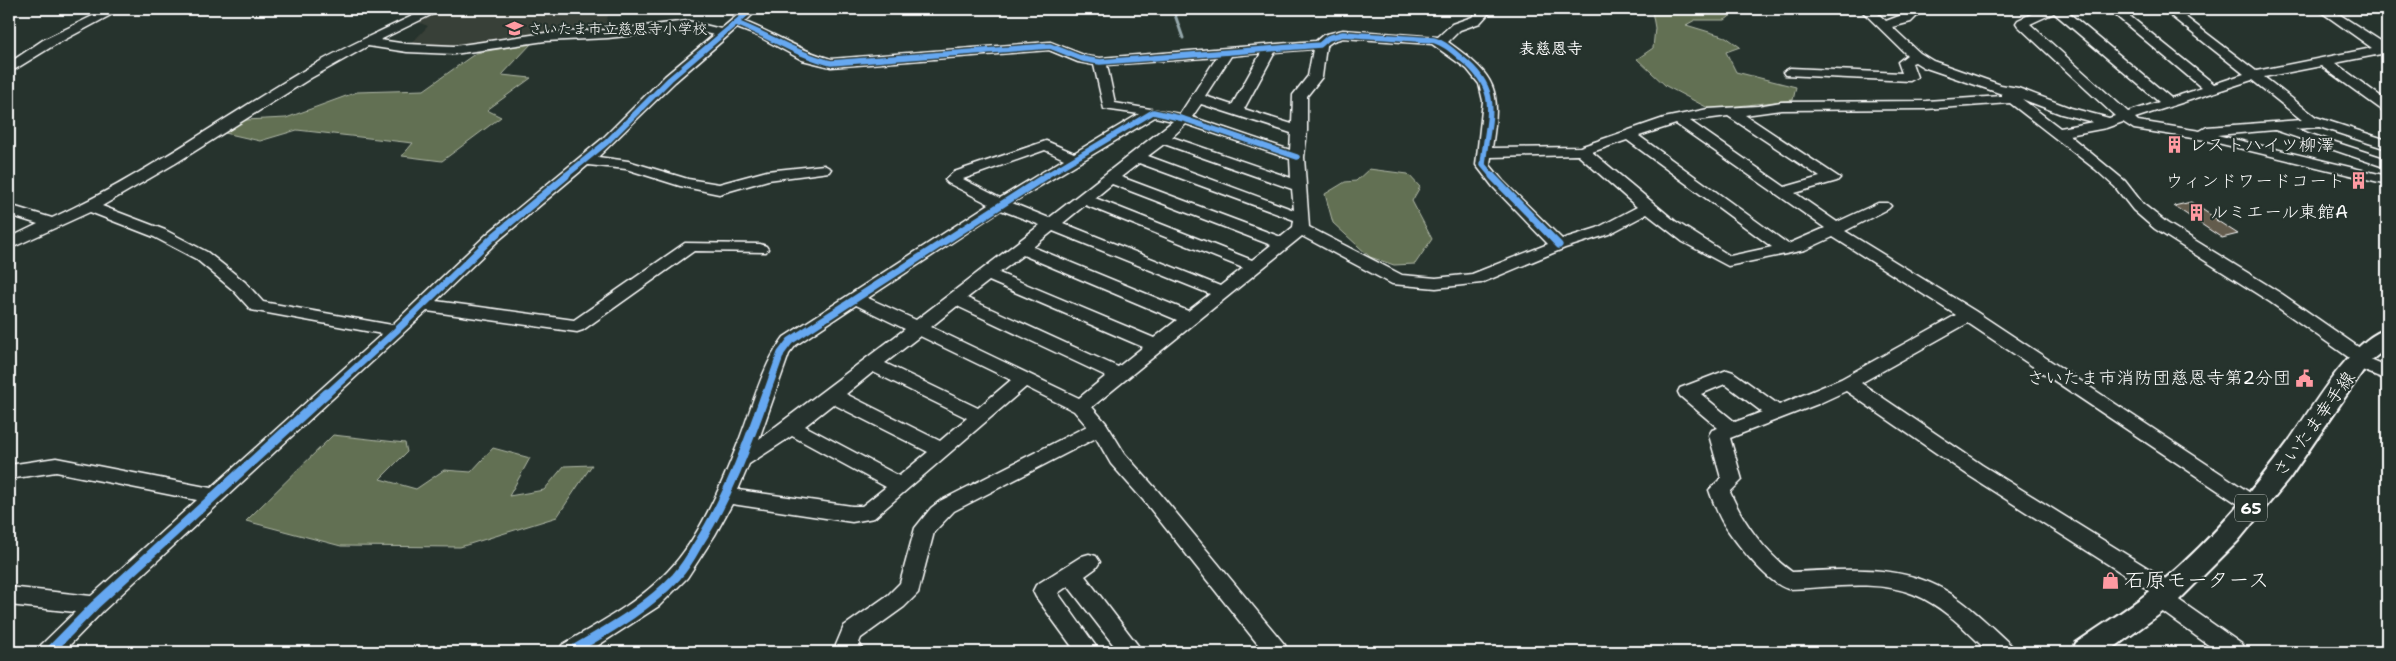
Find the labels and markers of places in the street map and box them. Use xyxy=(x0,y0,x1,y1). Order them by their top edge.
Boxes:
school or university icon: さいたま市立慈恩寺小学校 xyxy=(504,19,524,39)
place label: さいたま市立慈恩寺小学校 xyxy=(528,19,707,39)
place label: レストハイツ柳澤 xyxy=(2189,133,2334,157)
building icon: レストハイツ柳澤 xyxy=(2165,135,2185,155)
place label: ウィンドワードコート xyxy=(2165,169,2345,193)
building icon: ウィンドワードコート xyxy=(2349,171,2369,191)
place label: ルミエール東館A xyxy=(2210,200,2348,224)
building icon: ルミエール東館A xyxy=(2186,202,2206,222)
place label: さいたま市消防団慈恩寺第2分団 xyxy=(2027,366,2291,390)
public building icon: さいたま市消防団慈恩寺第2分団 xyxy=(2295,368,2315,388)
place label: 石原モータース xyxy=(2124,566,2269,594)
shop icon: 石原モータース xyxy=(2100,570,2120,590)

